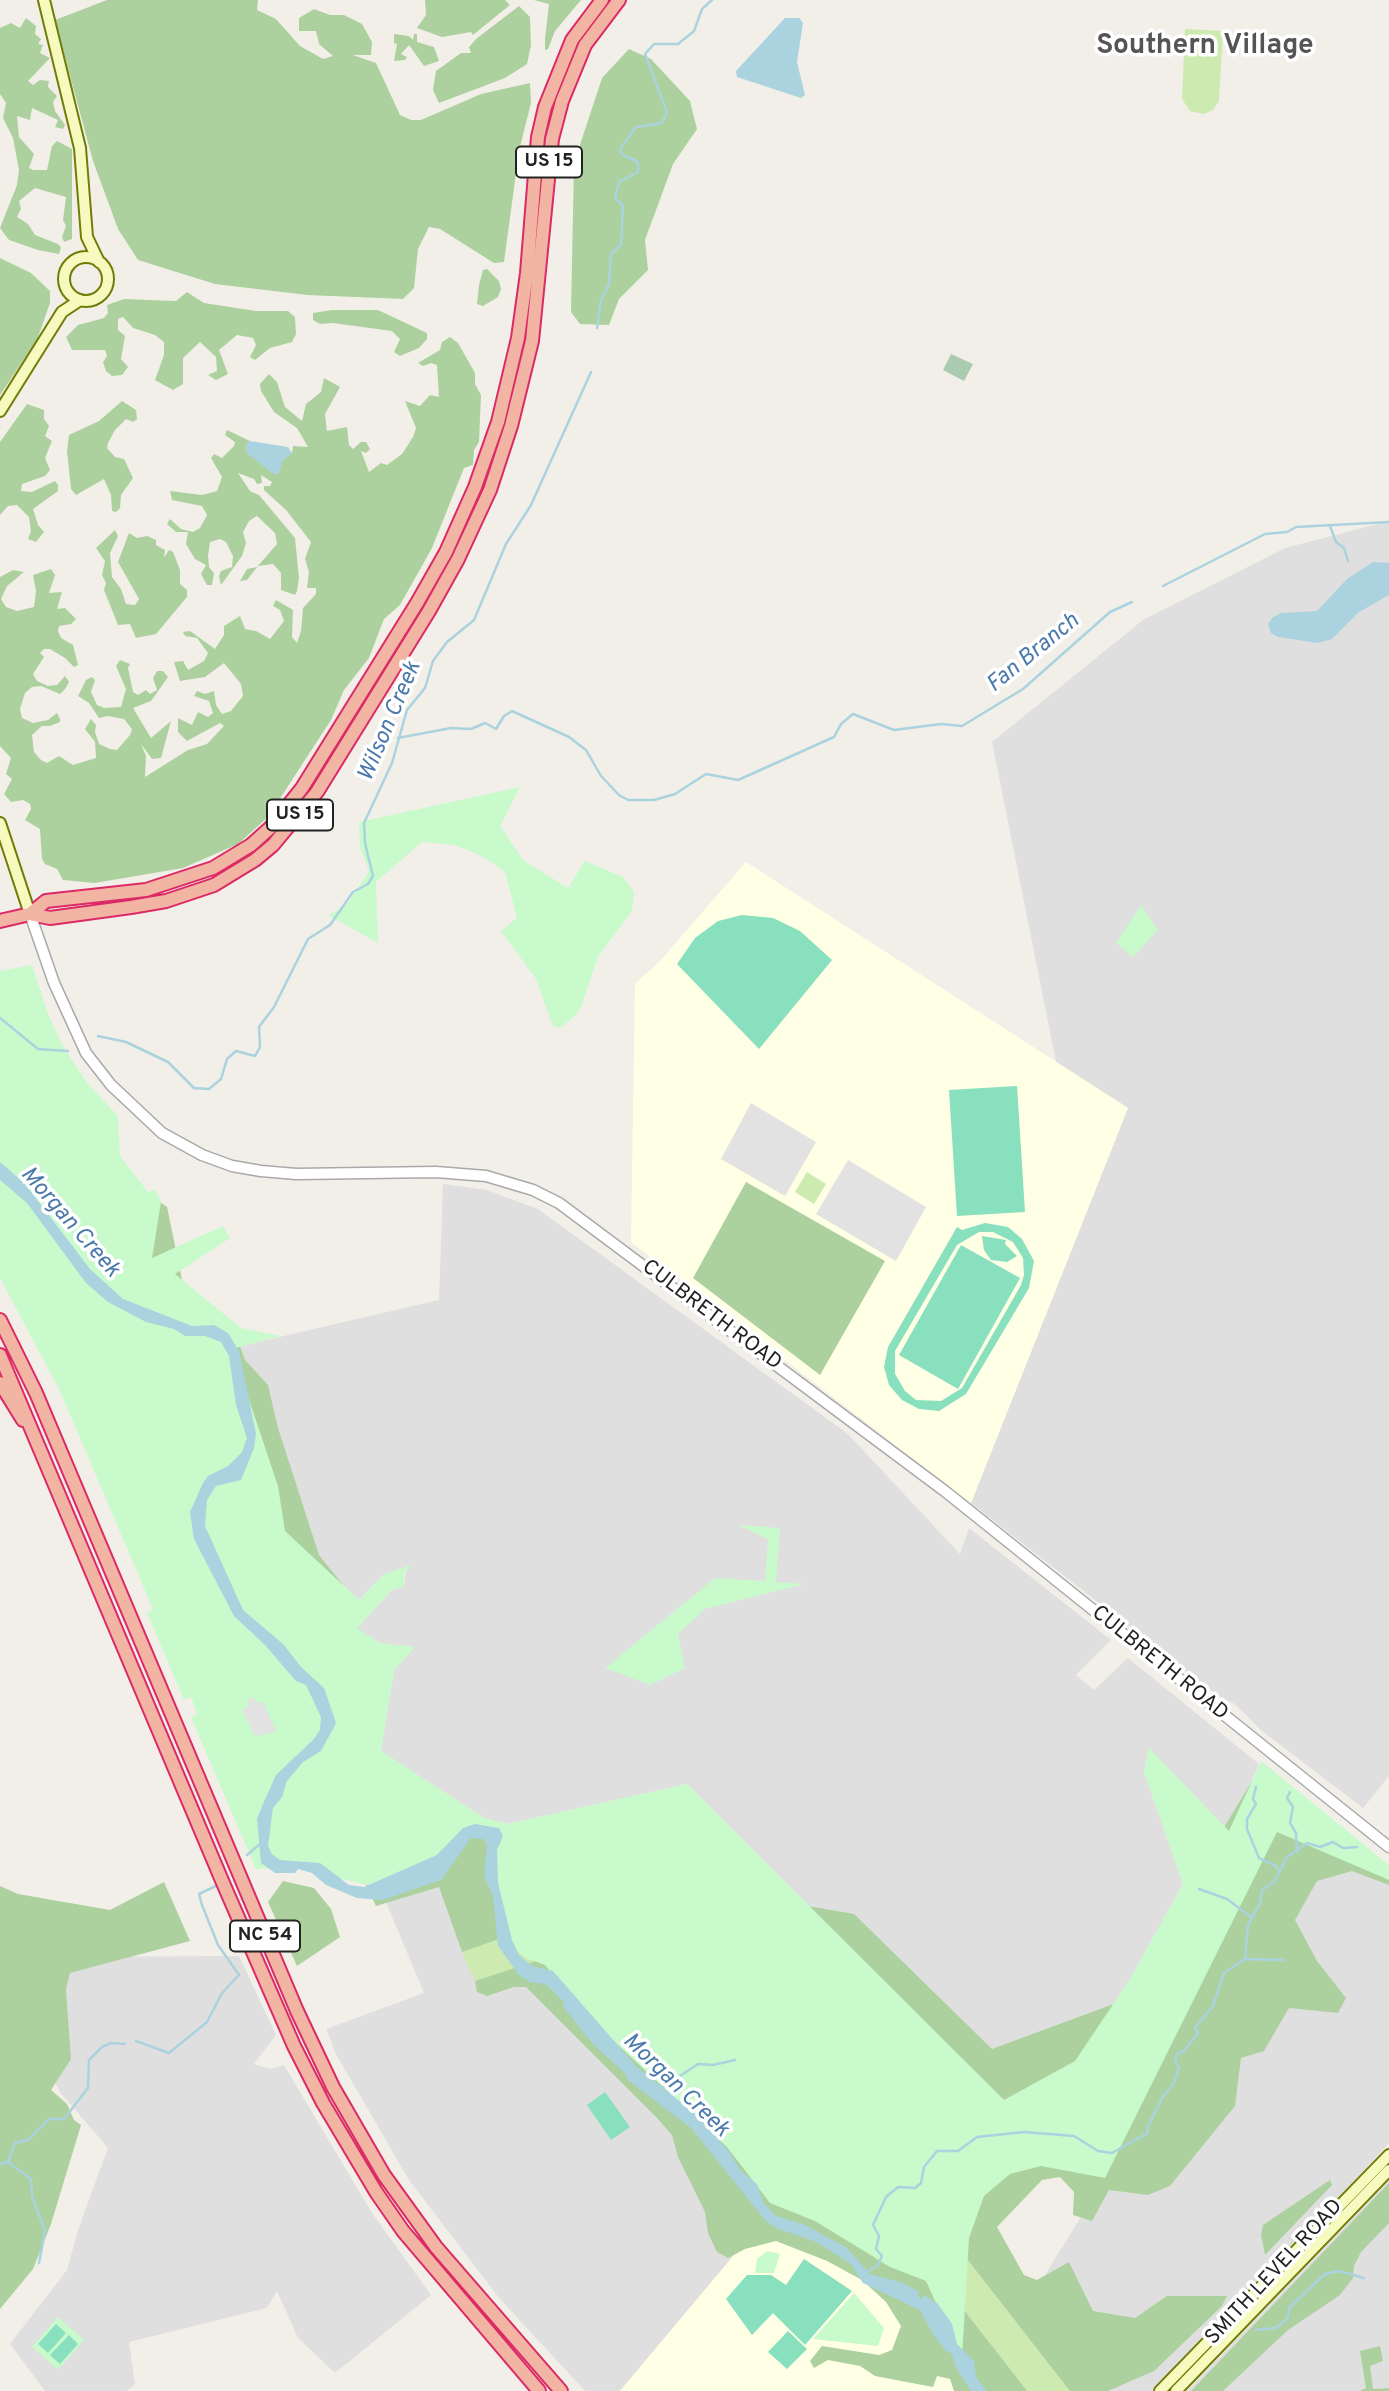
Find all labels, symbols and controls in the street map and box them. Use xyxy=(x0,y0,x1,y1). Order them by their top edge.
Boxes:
district label: Southern Village xyxy=(1096,30,1314,64)
road number: US 15 xyxy=(516,146,582,178)
water label: Fan Branch xyxy=(982,608,1086,700)
water label: Wilson Creek xyxy=(353,658,429,786)
road number: US 15 xyxy=(267,800,333,830)
water label: Morgan Creek xyxy=(13,1162,125,1284)
street label: CULBRETH ROAD xyxy=(636,1255,786,1377)
street label: CULBRETH ROAD xyxy=(1086,1601,1232,1727)
road number: NC 54 xyxy=(230,1920,300,1952)
water label: Morgan Creek xyxy=(616,2028,734,2144)
street label: SMITH LEVEL ROAD xyxy=(1201,2195,1349,2351)

